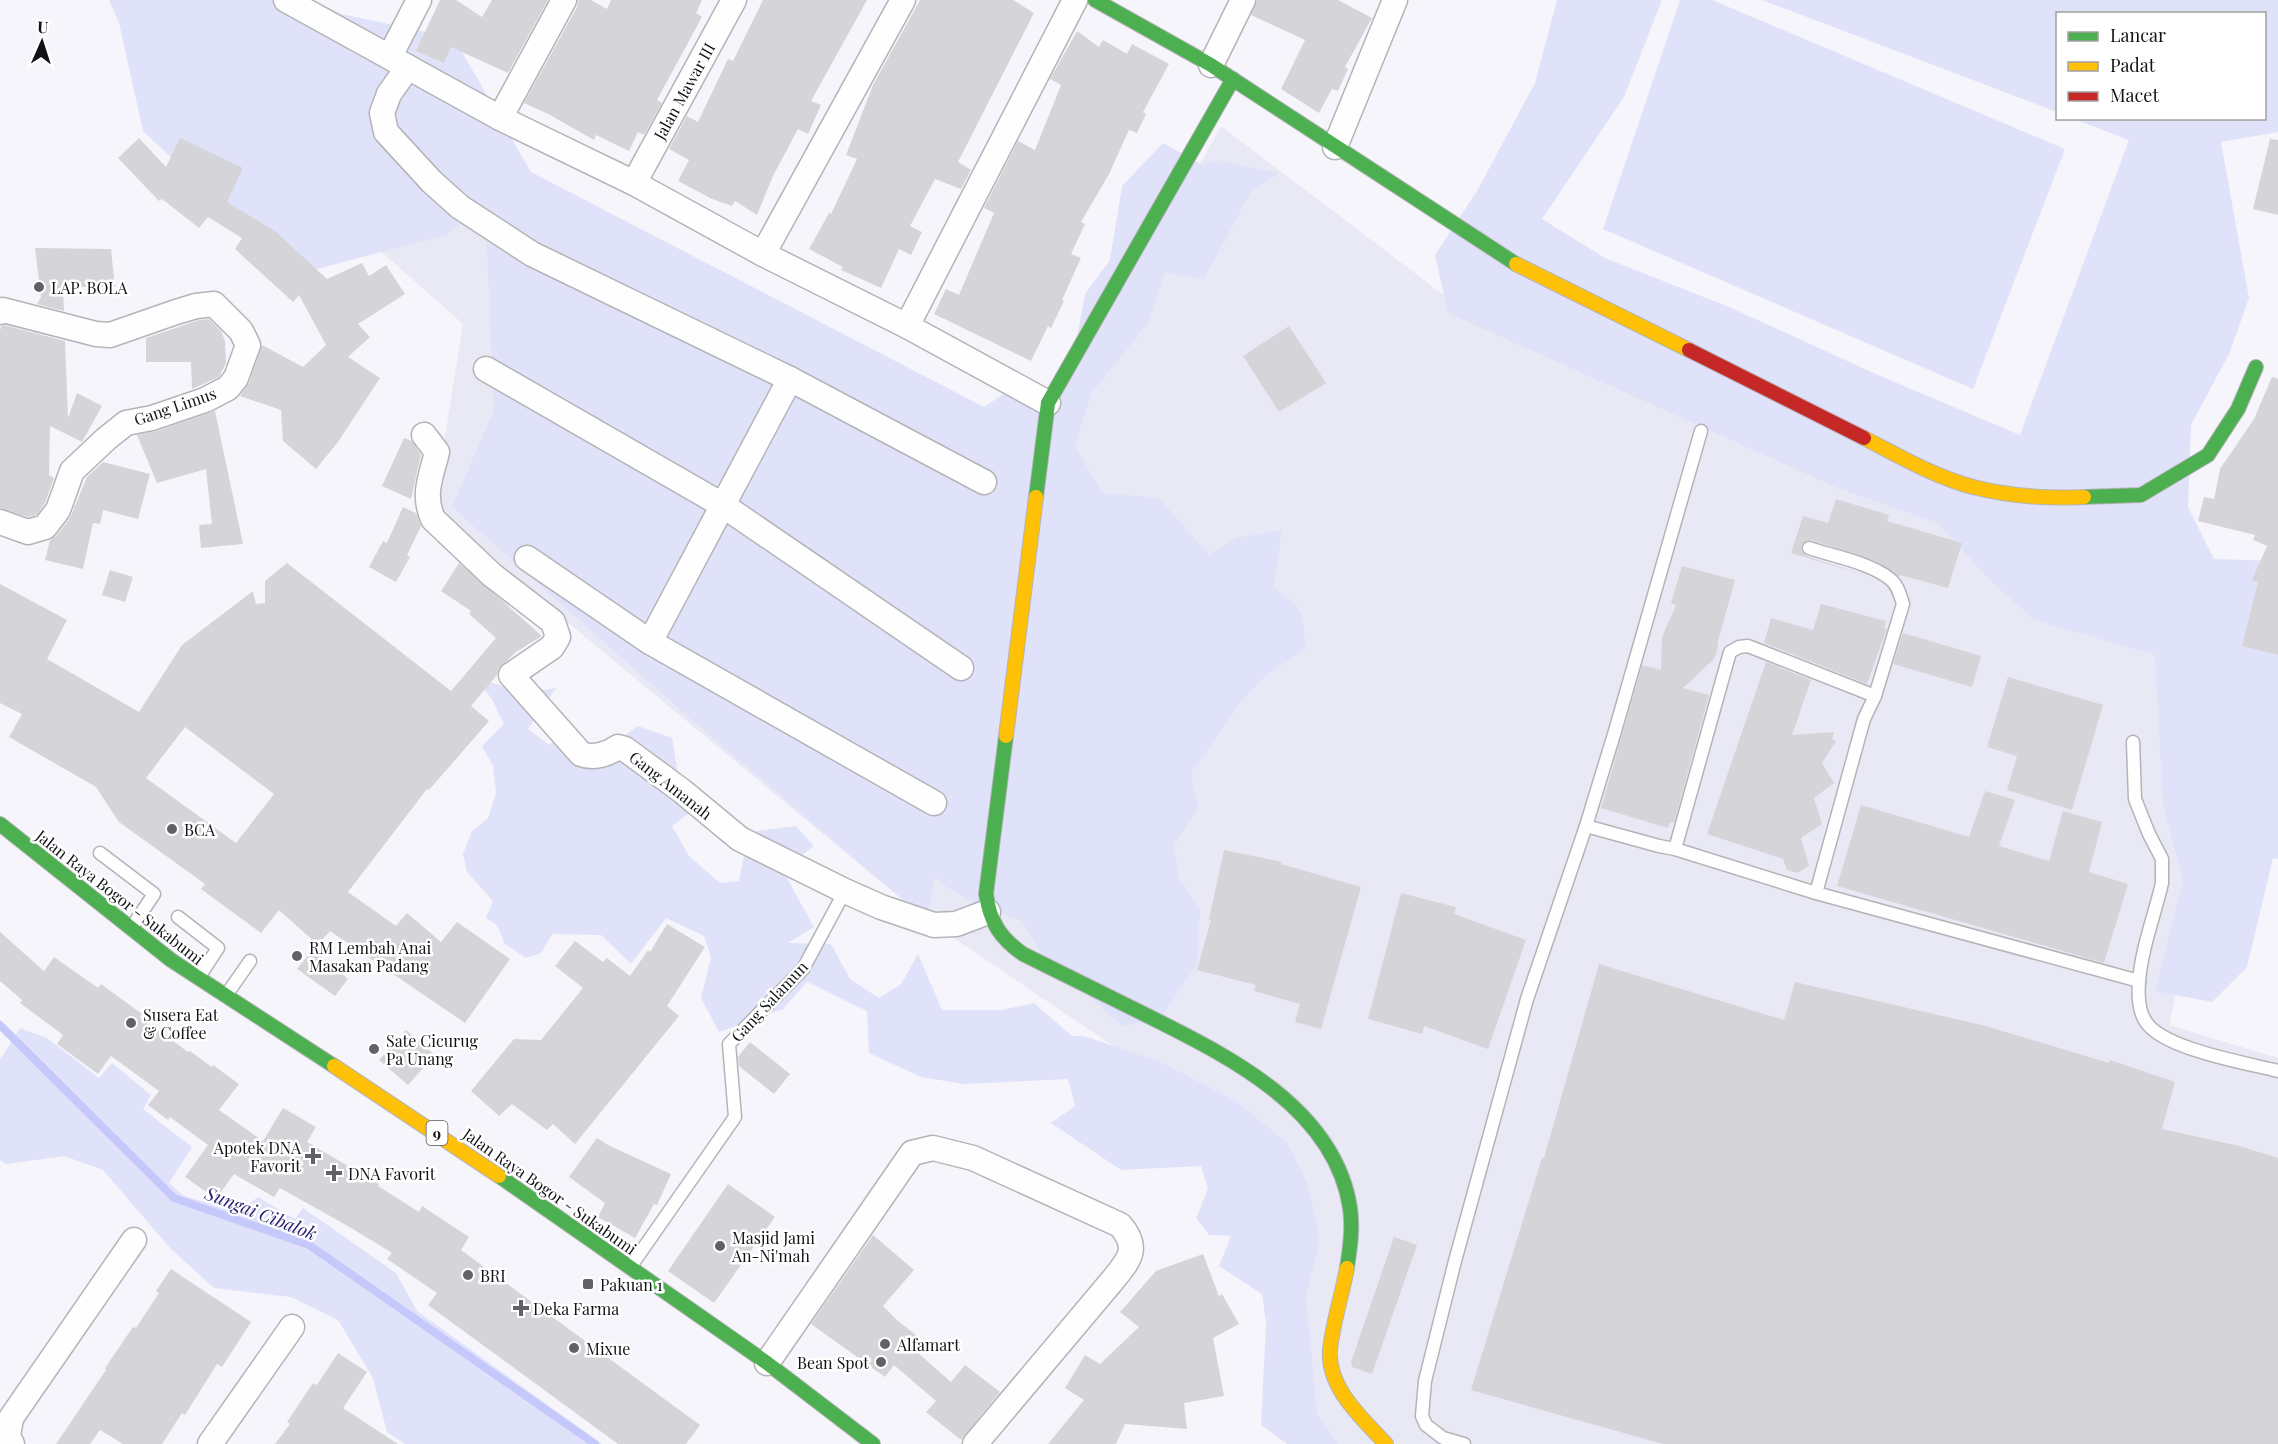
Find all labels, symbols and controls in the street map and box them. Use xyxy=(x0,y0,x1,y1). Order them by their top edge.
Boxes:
north arrow xyxy=(12,12,72,72)
legend xyxy=(2056,12,2266,120)
text: U xyxy=(37,16,49,37)
text: Lancar xyxy=(2110,23,2166,47)
street label: Jalan Mawar III xyxy=(648,39,719,144)
text: Padat xyxy=(2110,53,2156,77)
text: Macet xyxy=(2110,83,2159,107)
place label: LAP. BOLA xyxy=(51,277,129,298)
marker: LAP. BOLA xyxy=(32,280,46,294)
street label: Gang Limus xyxy=(131,382,219,430)
street label: Gang Amanah xyxy=(625,746,717,824)
place label: BCA xyxy=(184,819,216,840)
marker: BCA xyxy=(165,822,179,836)
street label: Jalan Raya Bogor - Sukabumi xyxy=(31,824,208,969)
place label: RM Lembah Anai Masakan Padang xyxy=(309,937,431,976)
marker: RM Lembah Anai Masakan Padang xyxy=(290,949,304,963)
street label: Gang Salamun xyxy=(726,956,812,1046)
place label: Susera Eat & Coffee xyxy=(143,1004,219,1043)
marker: Susera Eat & Coffee xyxy=(124,1016,138,1030)
place label: Sate Cicurug Pa Unang xyxy=(386,1030,479,1069)
marker: Sate Cicurug Pa Unang xyxy=(367,1042,381,1056)
road number: 9 xyxy=(426,1121,448,1145)
street label: Jalan Raya Bogor - Sukabumi xyxy=(458,1122,641,1259)
place label: Apotek DNA Favorit xyxy=(213,1137,302,1176)
marker: Apotek DNA Favorit xyxy=(306,1149,320,1163)
place label: DNA Favorit xyxy=(348,1163,436,1184)
marker: DNA Favorit xyxy=(325,1164,343,1182)
water label: Sungai Cibalok xyxy=(201,1180,320,1245)
place label: Masjid Jami An-Ni'mah xyxy=(731,1227,815,1266)
marker: Masjid Jami An-Ni'mah xyxy=(713,1239,727,1253)
place label: BRI xyxy=(480,1265,506,1286)
marker: BRI xyxy=(461,1268,475,1282)
place label: Pakuan 1 xyxy=(600,1274,663,1295)
marker: Pakuan 1 xyxy=(581,1277,595,1291)
place label: Deka Farma xyxy=(533,1298,619,1319)
marker: Deka Farma xyxy=(514,1301,528,1315)
place label: Alfamart xyxy=(896,1334,960,1355)
marker: Alfamart xyxy=(878,1337,892,1351)
place label: Mixue xyxy=(586,1338,630,1359)
marker: Mixue xyxy=(567,1341,581,1355)
place label: Bean Spot xyxy=(797,1352,869,1373)
marker: Bean Spot xyxy=(874,1355,888,1369)

